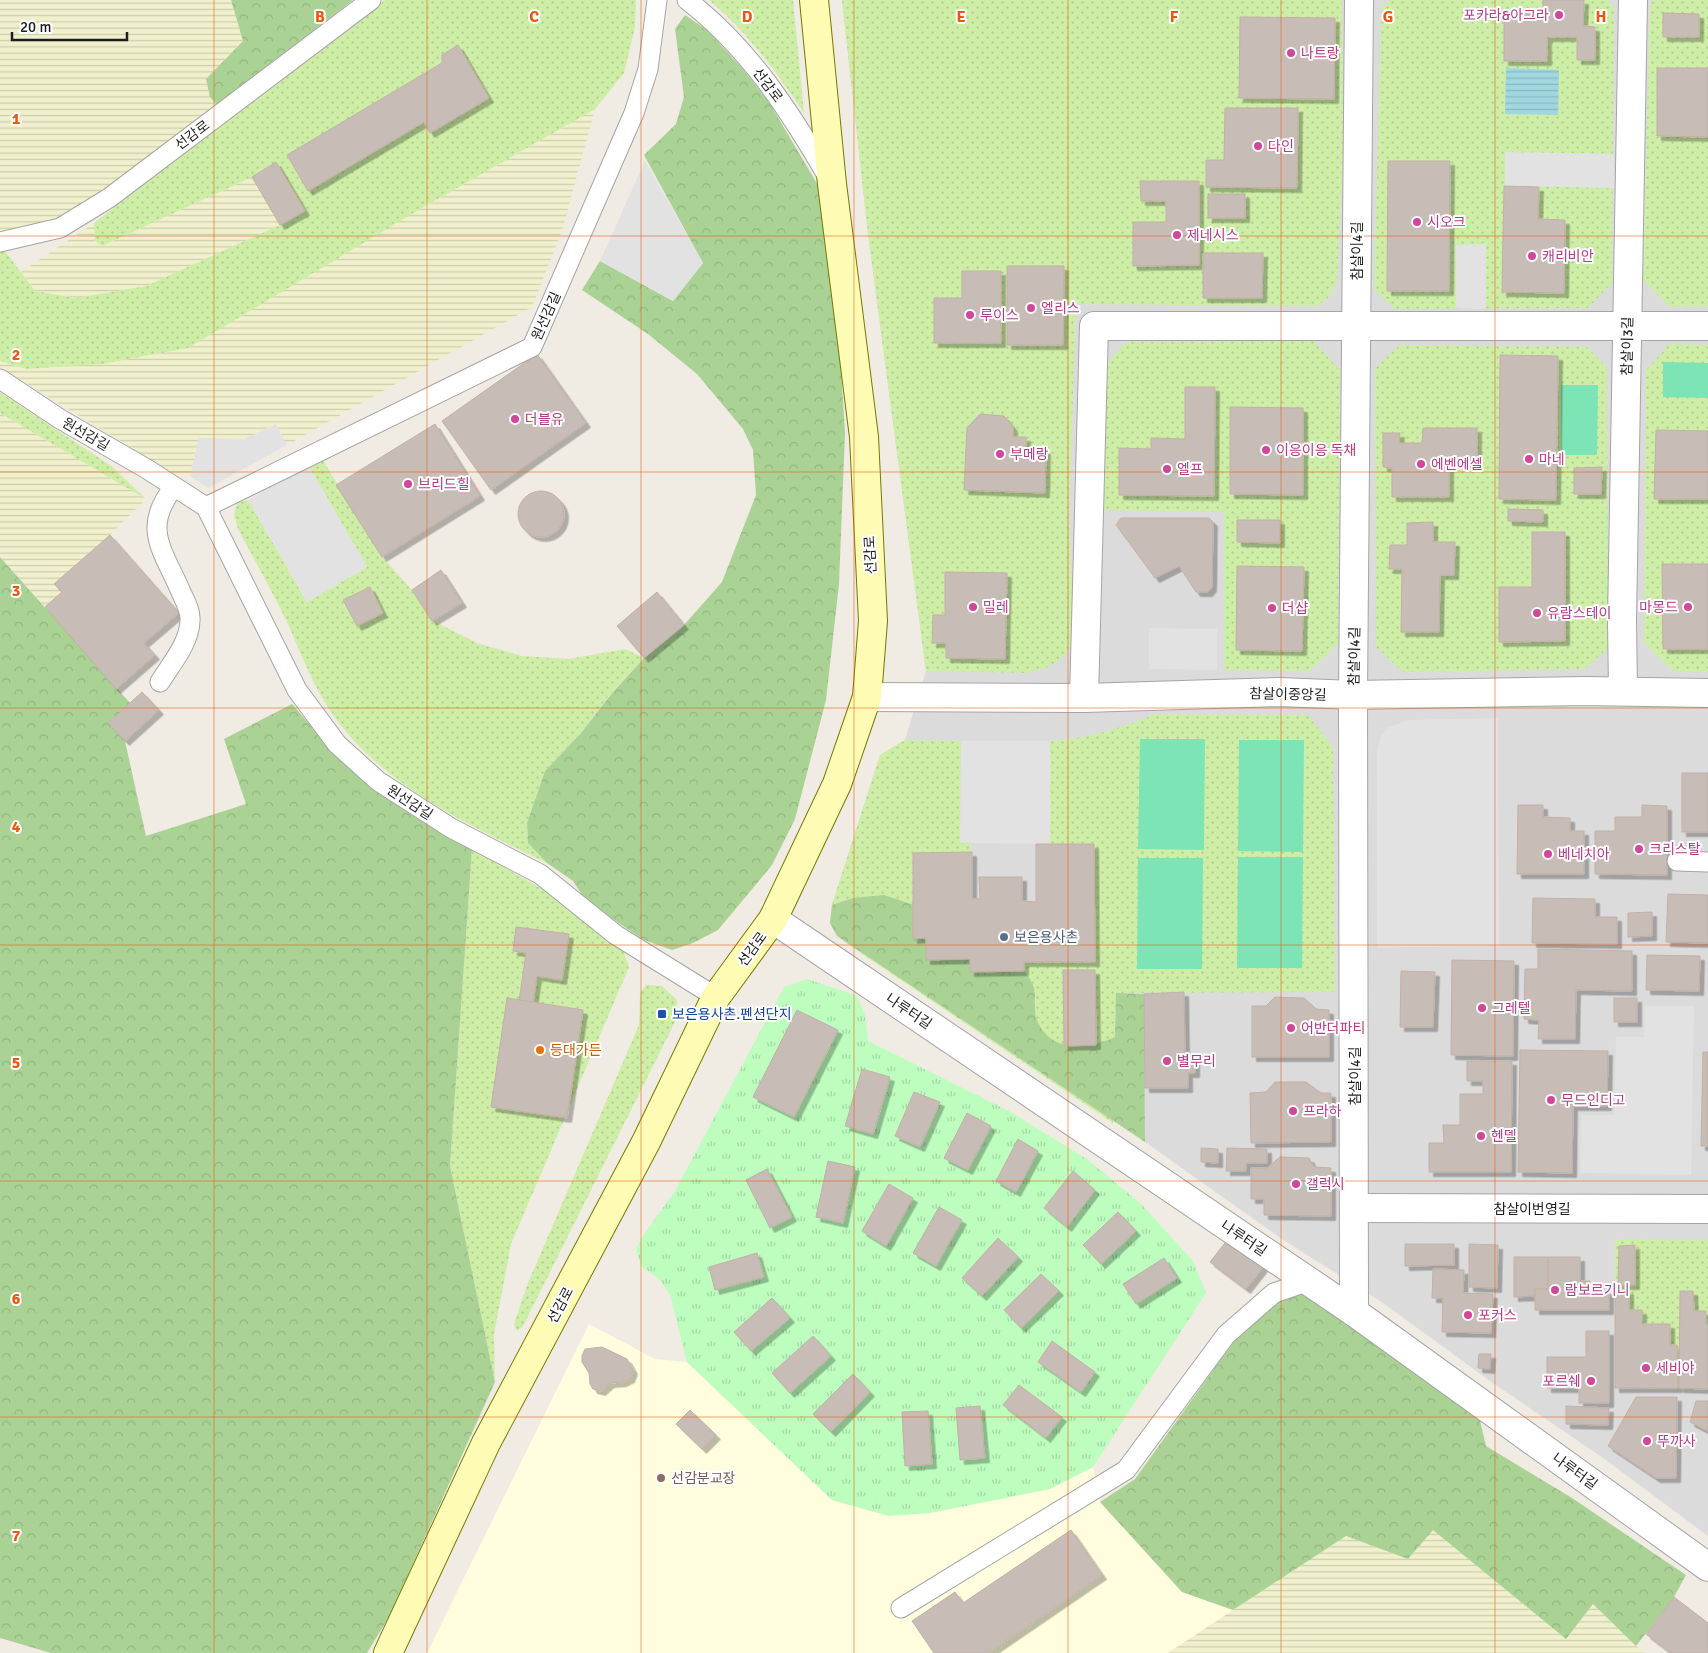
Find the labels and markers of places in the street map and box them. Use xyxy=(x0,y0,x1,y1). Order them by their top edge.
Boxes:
place label: 포카라&아그라 xyxy=(1463,7,1549,24)
marker: 포카라&아그라 xyxy=(1553,9,1565,21)
place label: 나트랑 xyxy=(1301,45,1340,62)
marker: 나트랑 xyxy=(1285,47,1297,59)
place label: 다인 xyxy=(1268,138,1294,155)
marker: 다인 xyxy=(1252,140,1264,152)
place label: 시오크 xyxy=(1427,214,1466,231)
marker: 시오크 xyxy=(1411,216,1423,228)
place label: 제네시스 xyxy=(1187,227,1239,244)
marker: 제네시스 xyxy=(1171,229,1183,241)
place label: 캐리비안 xyxy=(1542,248,1594,265)
marker: 캐리비안 xyxy=(1526,250,1538,262)
place label: 엘리스 xyxy=(1041,300,1080,317)
marker: 엘리스 xyxy=(1025,302,1037,314)
place label: 루이스 xyxy=(980,307,1019,324)
marker: 루이스 xyxy=(964,309,976,321)
place label: 더블유 xyxy=(525,411,564,428)
marker: 더블유 xyxy=(509,413,521,425)
place label: 이응이응 독채 xyxy=(1276,442,1356,459)
marker: 이응이응 독채 xyxy=(1260,444,1272,456)
place label: 부메랑 xyxy=(1010,446,1049,463)
marker: 부메랑 xyxy=(994,448,1006,460)
place label: 마네 xyxy=(1539,451,1565,468)
marker: 마네 xyxy=(1523,453,1535,465)
place label: 에벤에셀 xyxy=(1431,456,1483,473)
marker: 에벤에셀 xyxy=(1415,458,1427,470)
place label: 엘프 xyxy=(1177,461,1203,478)
marker: 엘프 xyxy=(1161,463,1173,475)
place label: 브리드힐 xyxy=(418,476,470,493)
marker: 브리드힐 xyxy=(402,478,414,490)
place label: 밀레 xyxy=(983,599,1009,616)
place label: 마몽드 xyxy=(1639,599,1678,616)
place label: 더샵 xyxy=(1282,600,1308,617)
marker: 밀레 xyxy=(967,601,979,613)
marker: 마몽드 xyxy=(1682,601,1694,613)
marker: 더샵 xyxy=(1266,602,1278,614)
place label: 유람스테이 xyxy=(1547,605,1611,622)
marker: 유람스테이 xyxy=(1531,607,1543,619)
place label: 크리스탈 xyxy=(1649,841,1701,858)
marker: 크리스탈 xyxy=(1633,843,1645,855)
place label: 베네치아 xyxy=(1558,846,1610,863)
marker: 베네치아 xyxy=(1542,848,1554,860)
place label: 보은용사촌 xyxy=(1014,929,1079,946)
marker: 보은용사촌 xyxy=(998,931,1010,943)
place label: 그레텔 xyxy=(1492,1000,1531,1017)
marker: 그레텔 xyxy=(1476,1002,1488,1014)
place label: 보은용사촌.펜션단지 xyxy=(672,1006,792,1023)
marker: 보은용사촌.펜션단지 xyxy=(656,1008,668,1020)
place label: 어반더파티 xyxy=(1301,1020,1365,1037)
marker: 어반더파티 xyxy=(1285,1022,1297,1034)
place label: 등대가든 xyxy=(550,1042,602,1059)
marker: 등대가든 xyxy=(534,1044,546,1056)
place label: 별무리 xyxy=(1177,1053,1216,1070)
marker: 별무리 xyxy=(1161,1055,1173,1067)
place label: 무드인디고 xyxy=(1561,1092,1626,1109)
marker: 무드인디고 xyxy=(1545,1094,1557,1106)
place label: 프라하 xyxy=(1303,1103,1342,1120)
marker: 프라하 xyxy=(1287,1105,1299,1117)
place label: 헨델 xyxy=(1491,1128,1517,1145)
marker: 헨델 xyxy=(1475,1130,1487,1142)
place label: 갤럭시 xyxy=(1306,1176,1345,1193)
marker: 갤럭시 xyxy=(1290,1178,1302,1190)
place label: 람보르기니 xyxy=(1565,1282,1629,1299)
marker: 람보르기니 xyxy=(1549,1284,1561,1296)
place label: 포커스 xyxy=(1478,1307,1517,1324)
marker: 포커스 xyxy=(1462,1309,1474,1321)
place label: 세비야 xyxy=(1656,1360,1695,1377)
marker: 세비야 xyxy=(1640,1362,1652,1374)
place label: 포르쉐 xyxy=(1542,1373,1581,1390)
marker: 포르쉐 xyxy=(1585,1375,1597,1387)
place label: 뚜까사 xyxy=(1657,1433,1696,1450)
marker: 뚜까사 xyxy=(1641,1435,1653,1447)
place label: 선감분교장 xyxy=(671,1470,736,1487)
marker: 선감분교장 xyxy=(655,1472,667,1484)

